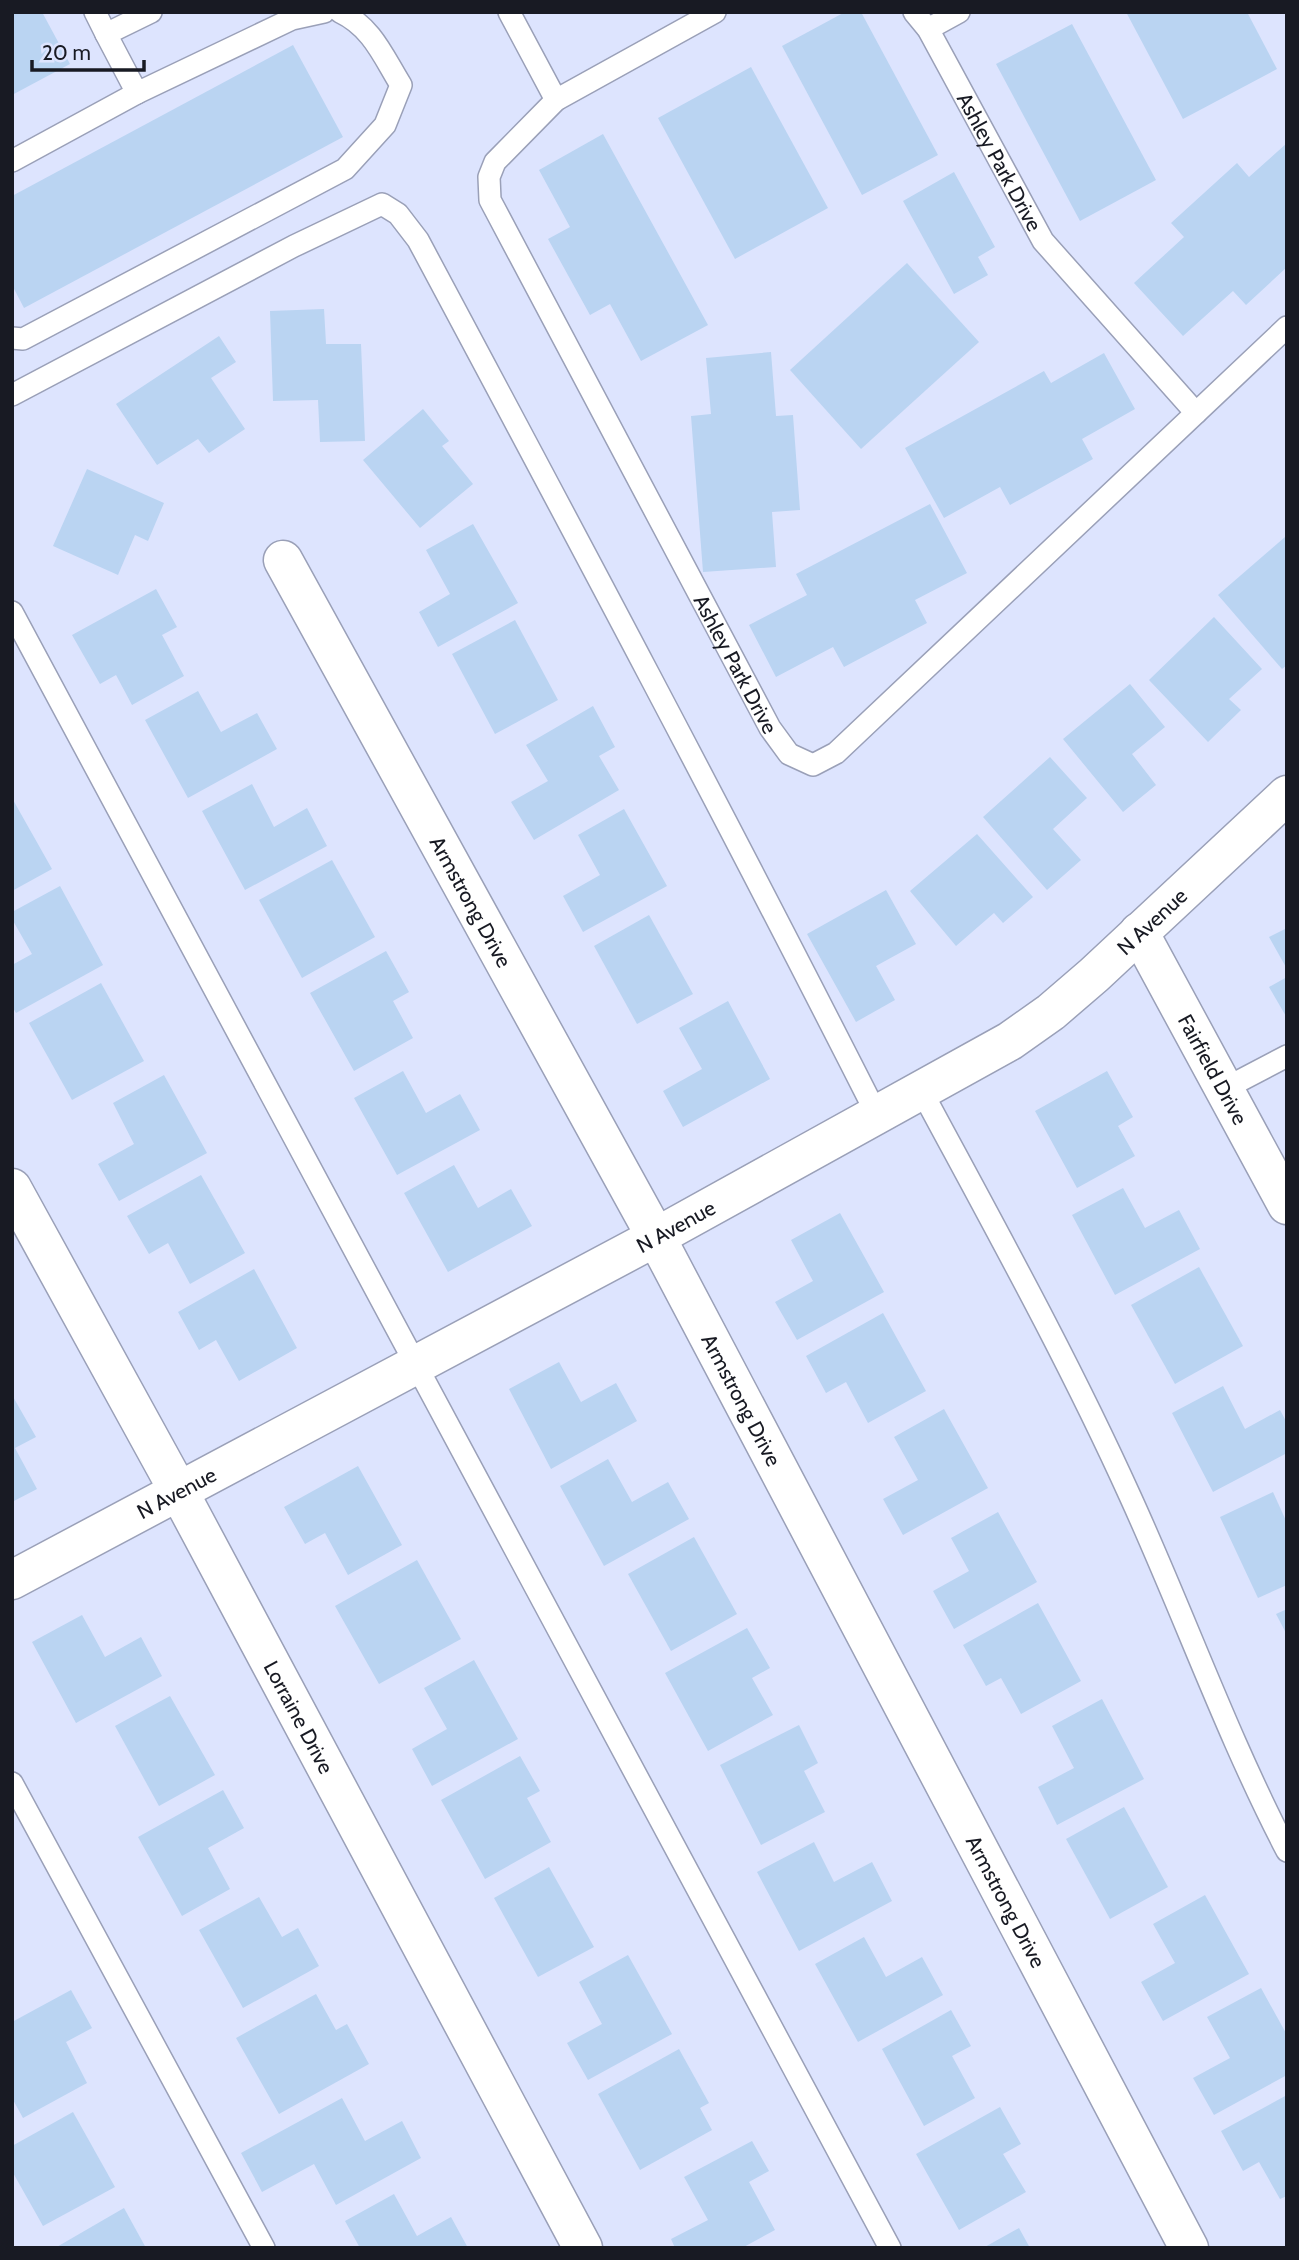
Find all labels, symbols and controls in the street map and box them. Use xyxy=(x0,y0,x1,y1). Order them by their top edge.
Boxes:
scale bar xyxy=(32,28,144,72)
text: 20 m xyxy=(42,40,91,65)
street label: Ashley Park Drive xyxy=(952,88,1048,235)
street label: Ashley Park Drive xyxy=(689,590,783,738)
street label: Armstrong Drive xyxy=(425,832,517,972)
street label: N Avenue xyxy=(1112,883,1192,960)
street label: Fairfield Drive xyxy=(1173,1010,1253,1129)
street label: N Avenue xyxy=(632,1194,720,1258)
street label: Armstrong Drive xyxy=(697,1329,787,1470)
street label: N Avenue xyxy=(132,1461,220,1524)
street label: Lorraine Drive xyxy=(259,1656,340,1778)
street label: Armstrong Drive xyxy=(961,1831,1051,1972)

